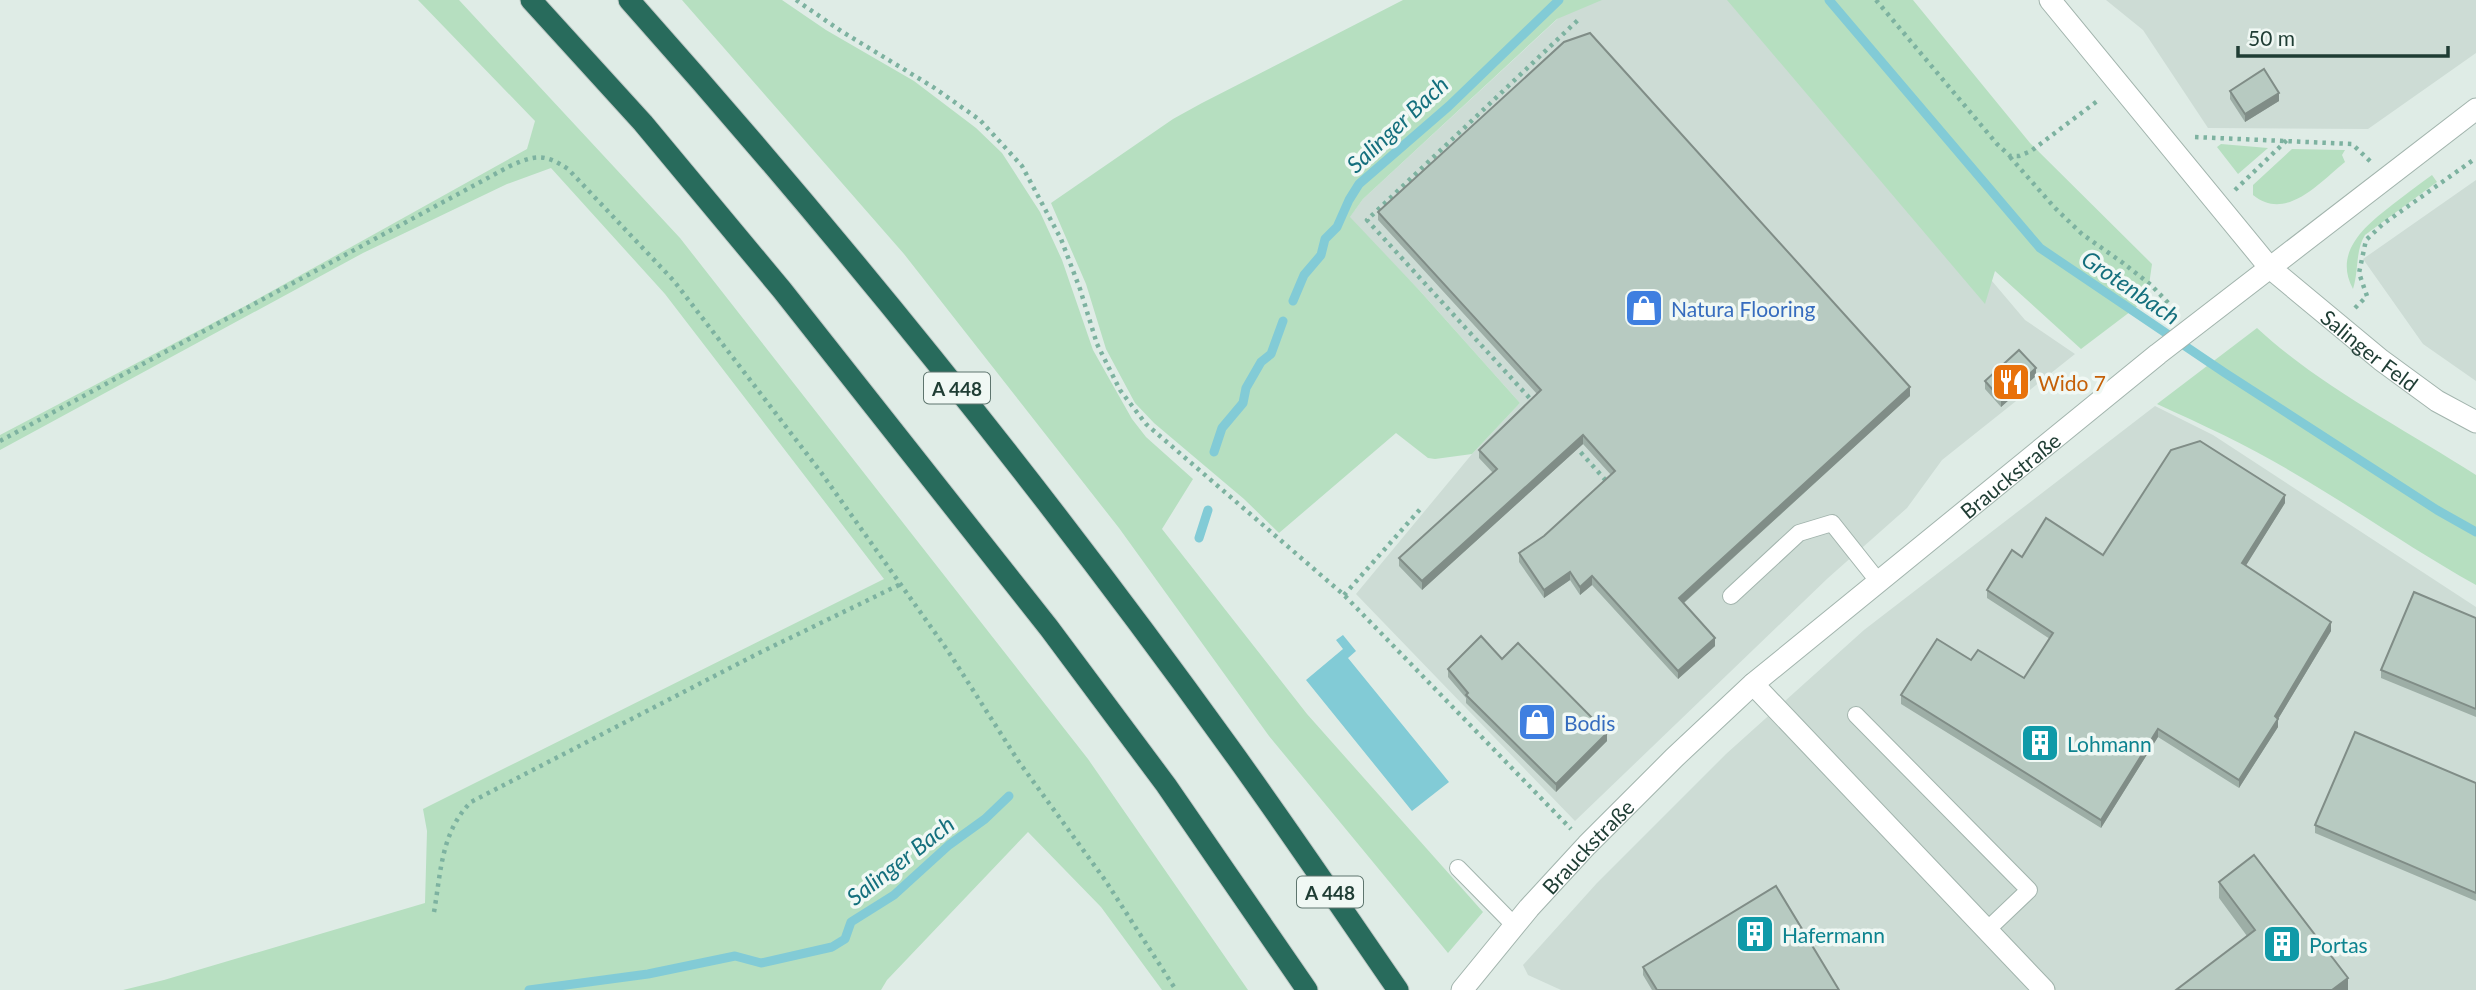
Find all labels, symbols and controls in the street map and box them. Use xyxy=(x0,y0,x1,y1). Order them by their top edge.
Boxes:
scale bar xyxy=(2238,14,2448,58)
text: 50 m xyxy=(2248,25,2295,50)
water label: Salinger Bach xyxy=(1340,70,1454,178)
water label: Grotenbach xyxy=(2077,244,2185,330)
shop icon: Natura Flooring xyxy=(1623,287,1665,329)
place label: Natura Flooring xyxy=(1671,296,1815,321)
street label: Salinger Feld xyxy=(2317,304,2423,396)
restaurant icon: Wido 7 xyxy=(1990,361,2032,403)
place label: Wido 7 xyxy=(2038,370,2106,395)
road number: A 448 xyxy=(924,372,990,404)
street label: Brauckstraße xyxy=(1955,427,2065,523)
shop icon: Bodis xyxy=(1516,701,1558,743)
place label: Bodis xyxy=(1564,710,1615,735)
building icon: Lohmann xyxy=(2019,722,2061,764)
place label: Lohmann xyxy=(2067,731,2152,756)
street label: Brauckstraße xyxy=(1536,794,1638,899)
water label: Salinger Bach xyxy=(841,809,959,911)
road number: A 448 xyxy=(1297,876,1363,908)
building icon: Hafermann xyxy=(1734,913,1776,955)
place label: Hafermann xyxy=(1782,922,1885,947)
building icon: Portas xyxy=(2261,923,2303,965)
place label: Portas xyxy=(2309,932,2368,957)

